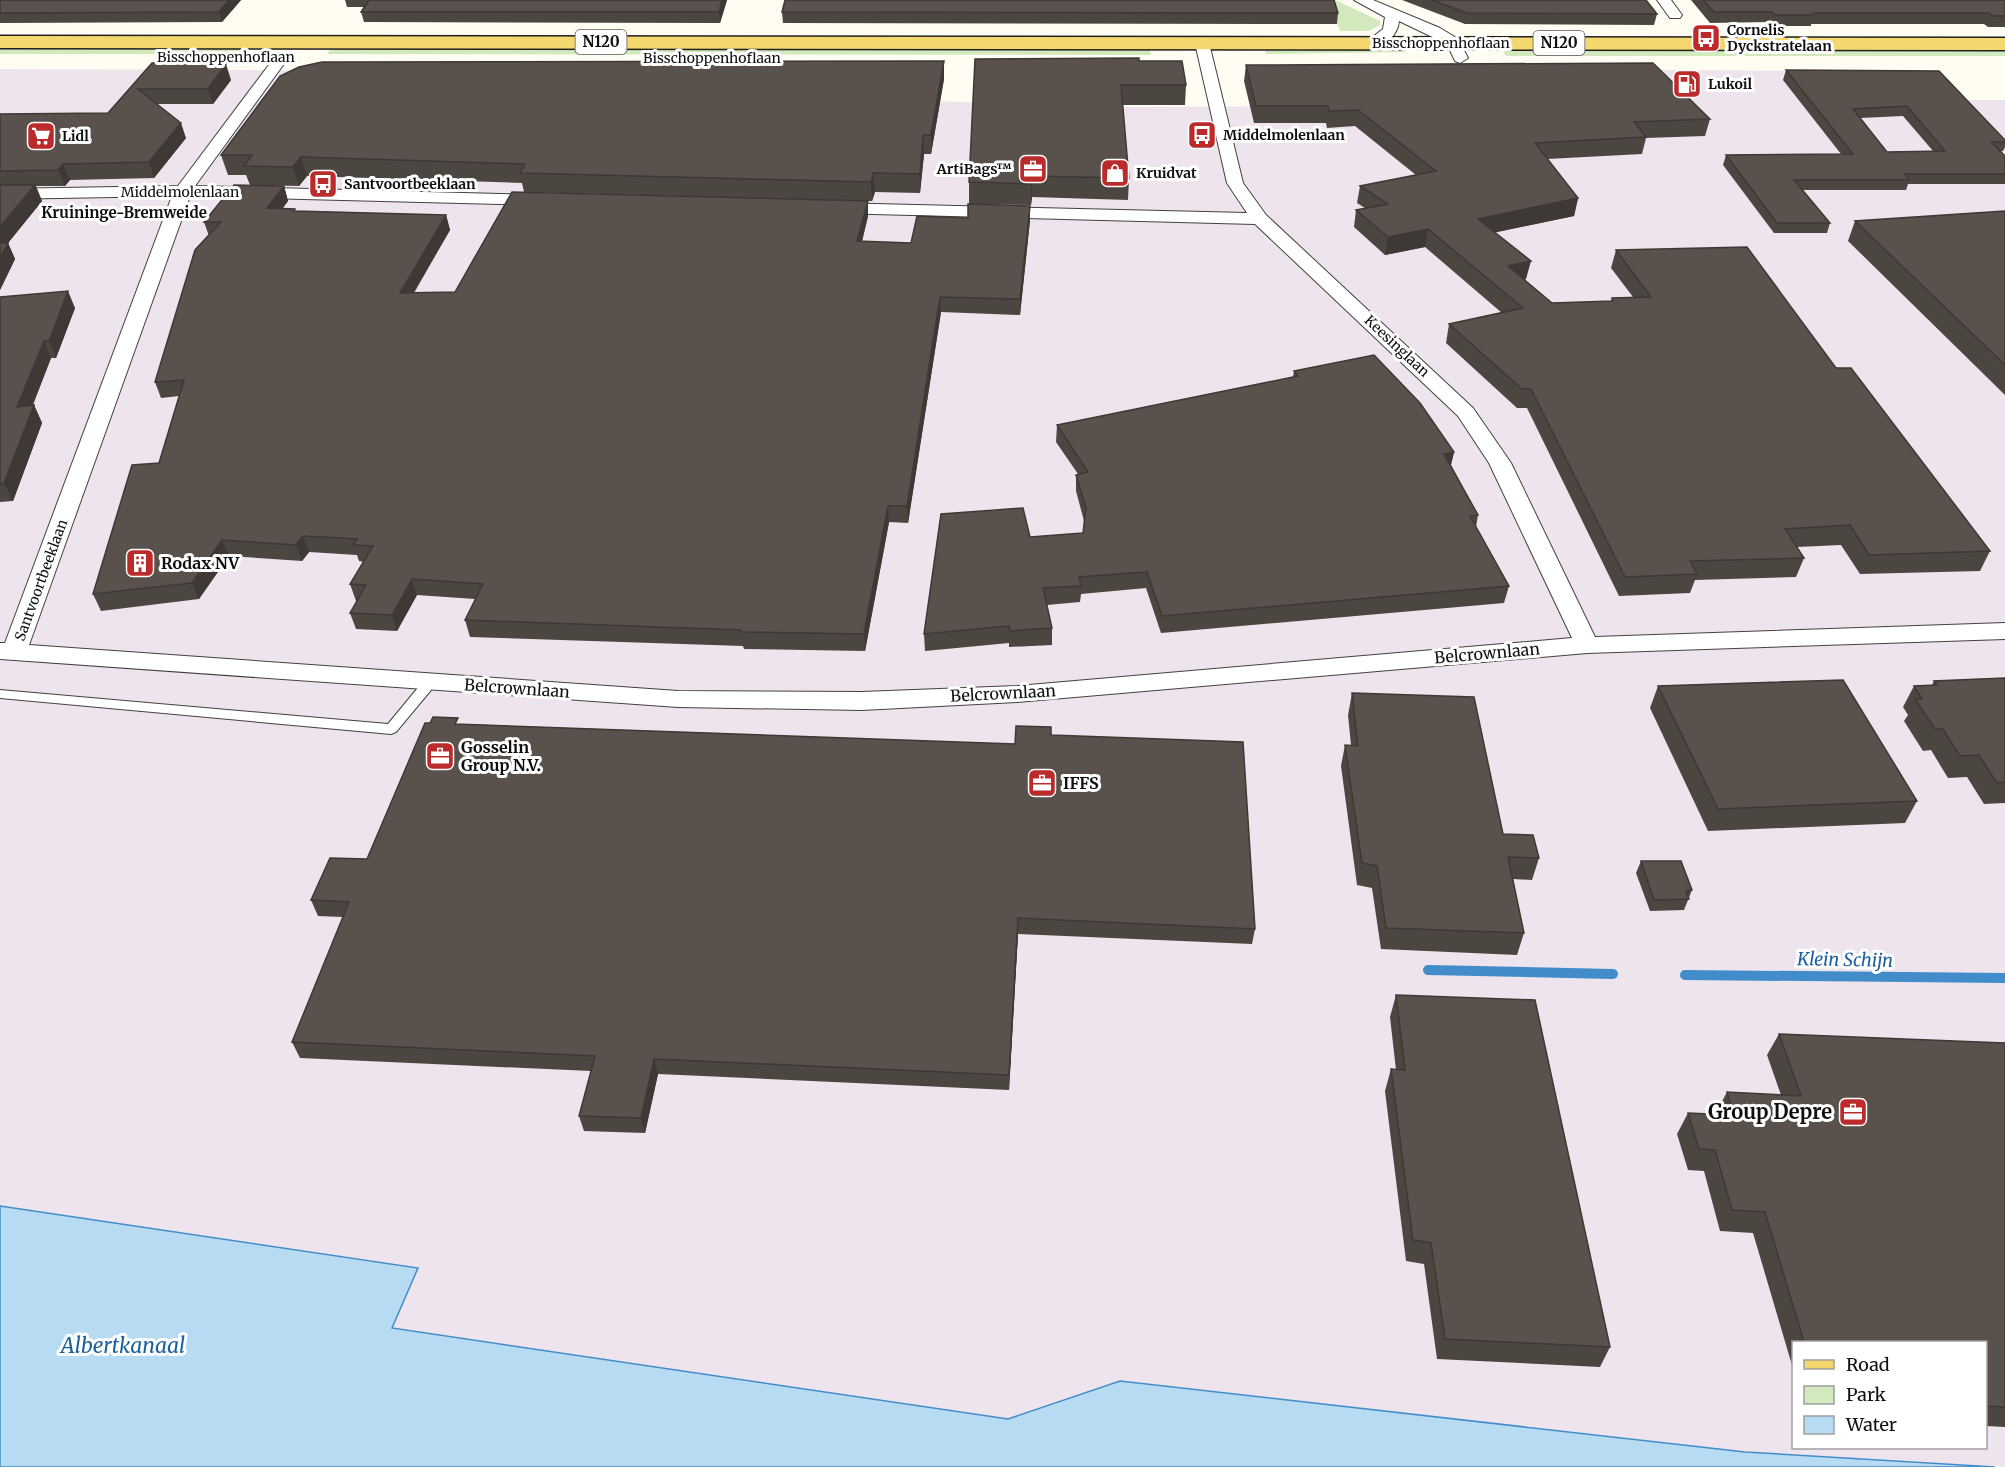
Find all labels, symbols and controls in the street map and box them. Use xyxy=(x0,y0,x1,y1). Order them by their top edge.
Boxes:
place label: Cornelis Dyckstratelaan xyxy=(1727,21,1832,55)
bus stop icon: Cornelis Dyckstratelaan xyxy=(1690,22,1722,54)
road number: N120 xyxy=(576,30,626,54)
road number: N120 xyxy=(1534,31,1584,55)
street label: Bisschoppenhoflaan xyxy=(1372,34,1510,52)
street label: Bisschoppenhoflaan xyxy=(157,48,295,66)
street label: Bisschoppenhoflaan xyxy=(643,49,781,67)
fuel station icon: Lukoil xyxy=(1671,68,1703,100)
place label: Lukoil xyxy=(1708,75,1753,93)
bus stop icon: Middelmolenlaan xyxy=(1186,119,1218,151)
supermarket icon: Lidl xyxy=(25,120,57,152)
place label: Middelmolenlaan xyxy=(1223,126,1345,144)
place label: Lidl xyxy=(62,127,89,145)
office icon: ArtiBags™ xyxy=(1017,153,1049,185)
shop icon: Kruidvat xyxy=(1099,157,1131,189)
place label: ArtiBags™ xyxy=(936,160,1012,178)
place label: Kruidvat xyxy=(1136,164,1197,182)
bus stop icon: Santvoortbeeklaan xyxy=(307,168,339,200)
place label: Santvoortbeeklaan xyxy=(344,175,476,193)
street label: Middelmolenlaan xyxy=(121,183,239,201)
district label: Kruininge-Bremweide xyxy=(41,203,207,222)
street label: Keesinglaan xyxy=(1361,311,1433,381)
street label: Santvoortbeeklaan xyxy=(11,517,71,643)
building icon: Rodax NV xyxy=(124,547,156,579)
place label: Rodax NV xyxy=(161,553,240,573)
street label: Belcrownlaan xyxy=(1433,638,1541,668)
street label: Belcrownlaan xyxy=(464,674,571,702)
street label: Belcrownlaan xyxy=(950,680,1057,706)
place label: Gosselin Group N.V. xyxy=(461,737,541,775)
office icon: Gosselin Group N.V. xyxy=(424,740,456,772)
office icon: IFFS xyxy=(1026,767,1058,799)
place label: IFFS xyxy=(1063,773,1099,793)
water label: Klein Schijn xyxy=(1796,947,1893,972)
office icon: Group Depre xyxy=(1837,1096,1869,1128)
place label: Group Depre xyxy=(1708,1099,1832,1124)
water label: Albertkanaal xyxy=(59,1332,185,1359)
legend xyxy=(1792,1341,1987,1449)
text: Road xyxy=(1846,1353,1890,1376)
text: Park xyxy=(1846,1383,1887,1406)
text: Water xyxy=(1845,1413,1897,1436)

